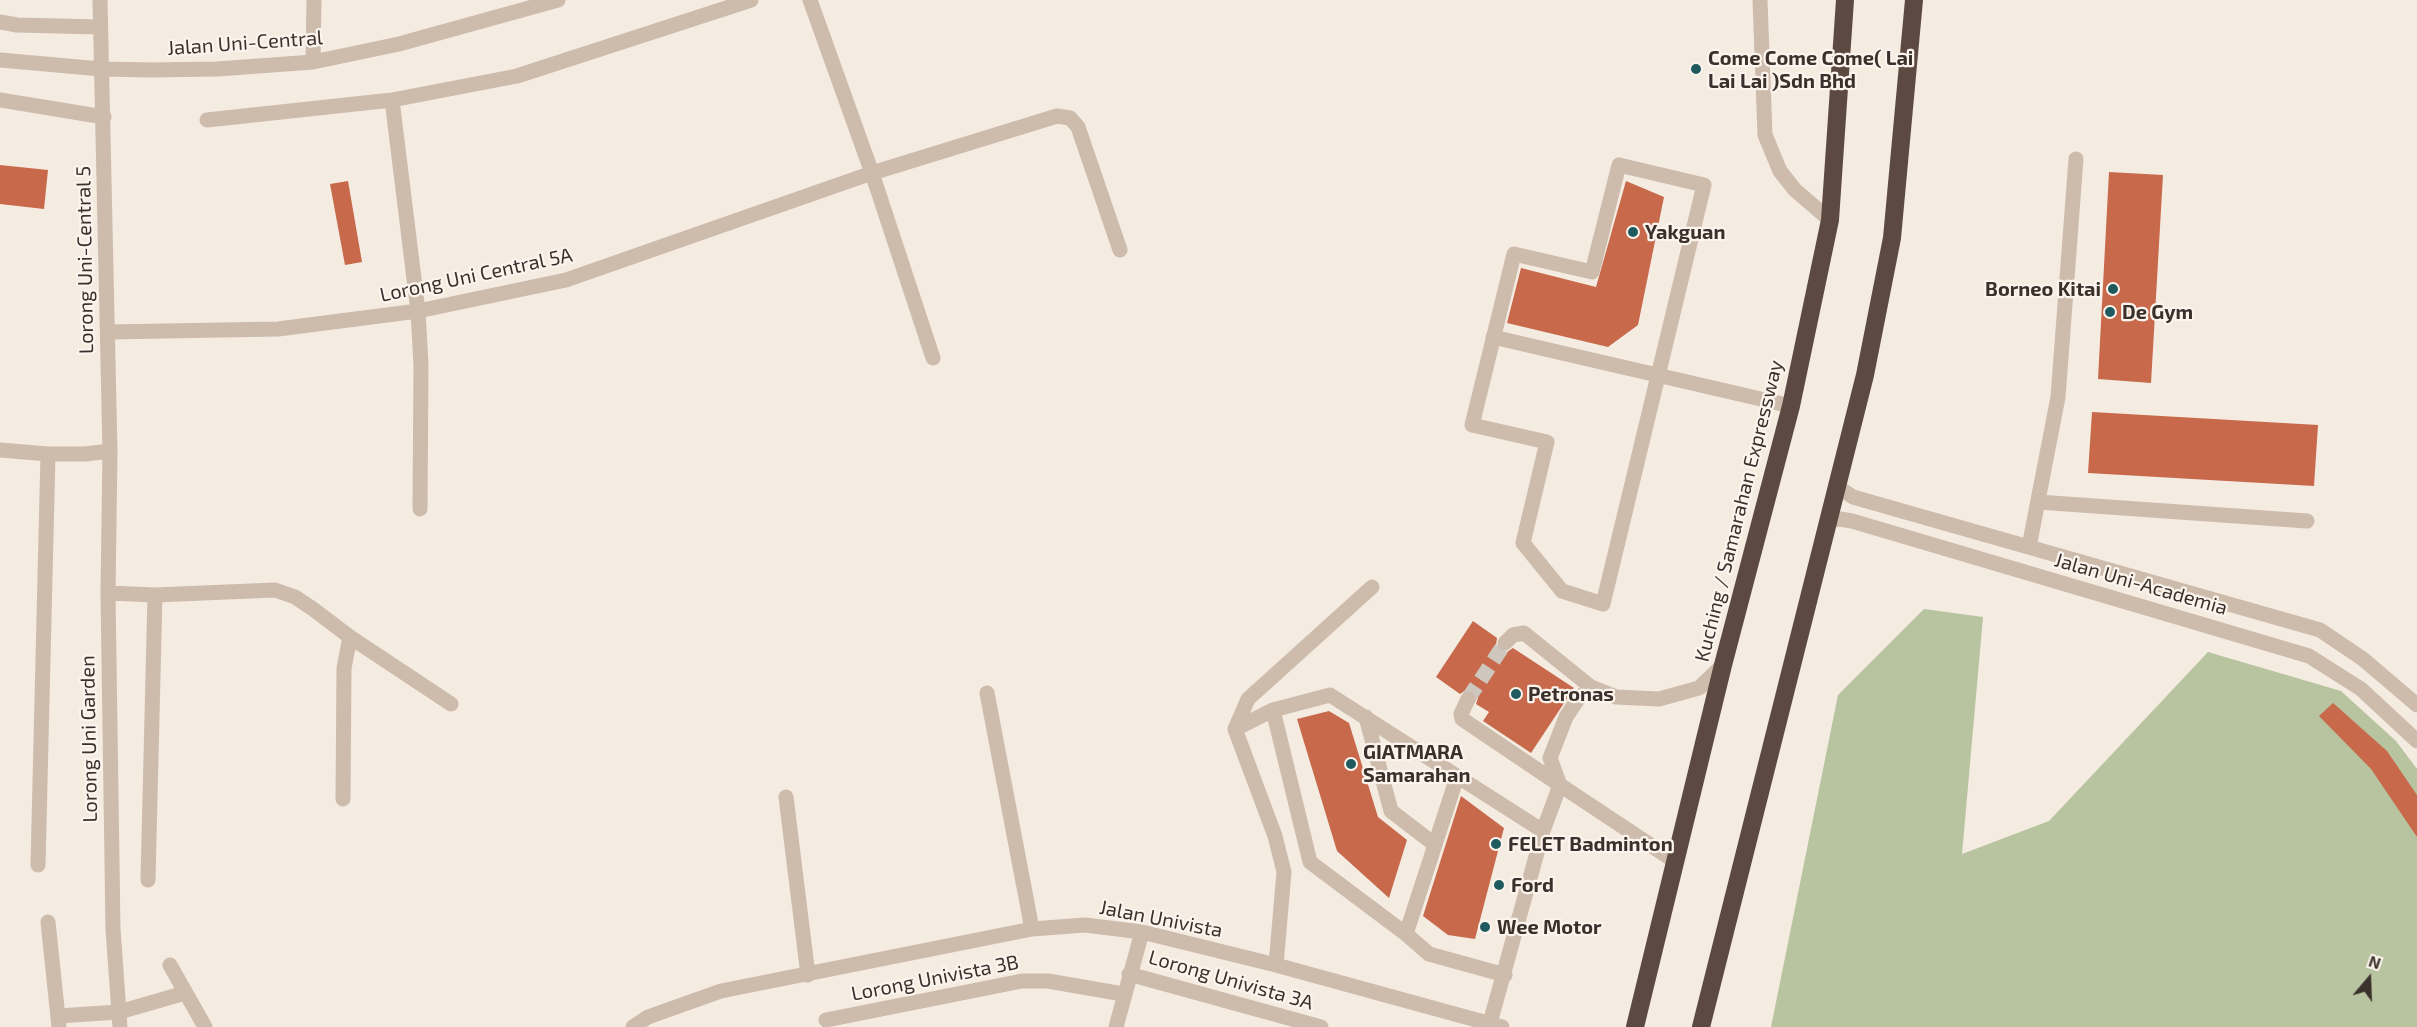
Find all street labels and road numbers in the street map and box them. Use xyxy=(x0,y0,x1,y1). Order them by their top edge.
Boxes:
street label: Jalan Uni-Central xyxy=(166,26,324,60)
street label: Lorong Uni-Central 5 xyxy=(71,166,99,354)
street label: Lorong Uni Central 5A xyxy=(378,243,574,307)
street label: Kuching / Samarahan Expressway xyxy=(1690,358,1788,664)
street label: Jalan Uni-Academia xyxy=(2052,548,2230,620)
street label: Lorong Uni Garden xyxy=(76,655,102,823)
street label: Jalan Univista xyxy=(1097,895,1225,943)
street label: Lorong Univista 3A xyxy=(1146,945,1316,1015)
street label: Lorong Univista 3B xyxy=(849,950,1021,1006)

